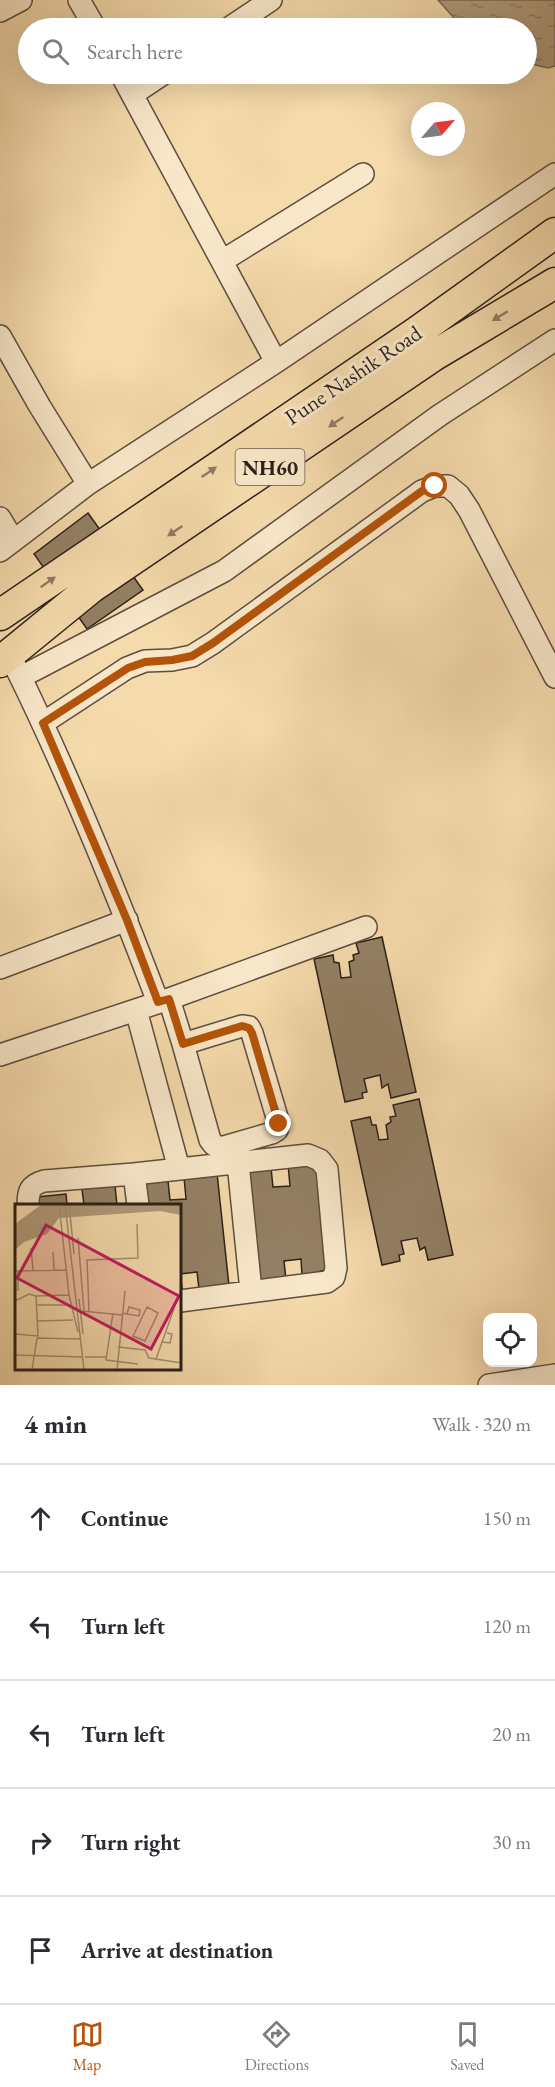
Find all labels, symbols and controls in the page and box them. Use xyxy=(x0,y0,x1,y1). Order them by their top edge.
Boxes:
search box xyxy=(18,18,537,84)
icon: search xyxy=(39,35,72,68)
text: Search here xyxy=(87,37,182,66)
north arrow xyxy=(411,102,465,156)
one-way arrow xyxy=(492,311,508,322)
street label: Pune Nashik Road xyxy=(279,318,428,432)
one-way arrow xyxy=(328,416,344,427)
road number: NH60 xyxy=(236,449,304,485)
one-way arrow xyxy=(201,467,218,478)
route start xyxy=(421,472,447,498)
one-way arrow xyxy=(167,525,183,537)
one-way arrow xyxy=(40,576,56,588)
route end xyxy=(265,1110,291,1136)
inset map xyxy=(15,1204,182,1370)
map controls xyxy=(483,1313,537,1367)
button: locate xyxy=(483,1313,537,1367)
text: 4 min xyxy=(24,1407,87,1441)
text: Walk · 320 m xyxy=(432,1411,531,1437)
icon: ahead xyxy=(24,1502,57,1535)
text: Continue xyxy=(81,1504,168,1533)
text: 150 m xyxy=(483,1505,531,1531)
icon: left xyxy=(24,1610,57,1643)
text: Turn left xyxy=(81,1612,165,1641)
text: 120 m xyxy=(483,1613,531,1639)
icon: left xyxy=(24,1718,57,1751)
text: Turn left xyxy=(81,1720,165,1749)
text: 20 m xyxy=(492,1721,531,1747)
icon: right xyxy=(24,1826,57,1859)
text: Turn right xyxy=(81,1828,180,1857)
text: 30 m xyxy=(492,1829,531,1855)
icon: arrive xyxy=(24,1934,57,1967)
text: Arrive at destination xyxy=(81,1936,273,1965)
tab: Map xyxy=(71,2018,104,2075)
tab: Directions xyxy=(245,2018,309,2075)
tab: Saved xyxy=(450,2018,484,2075)

